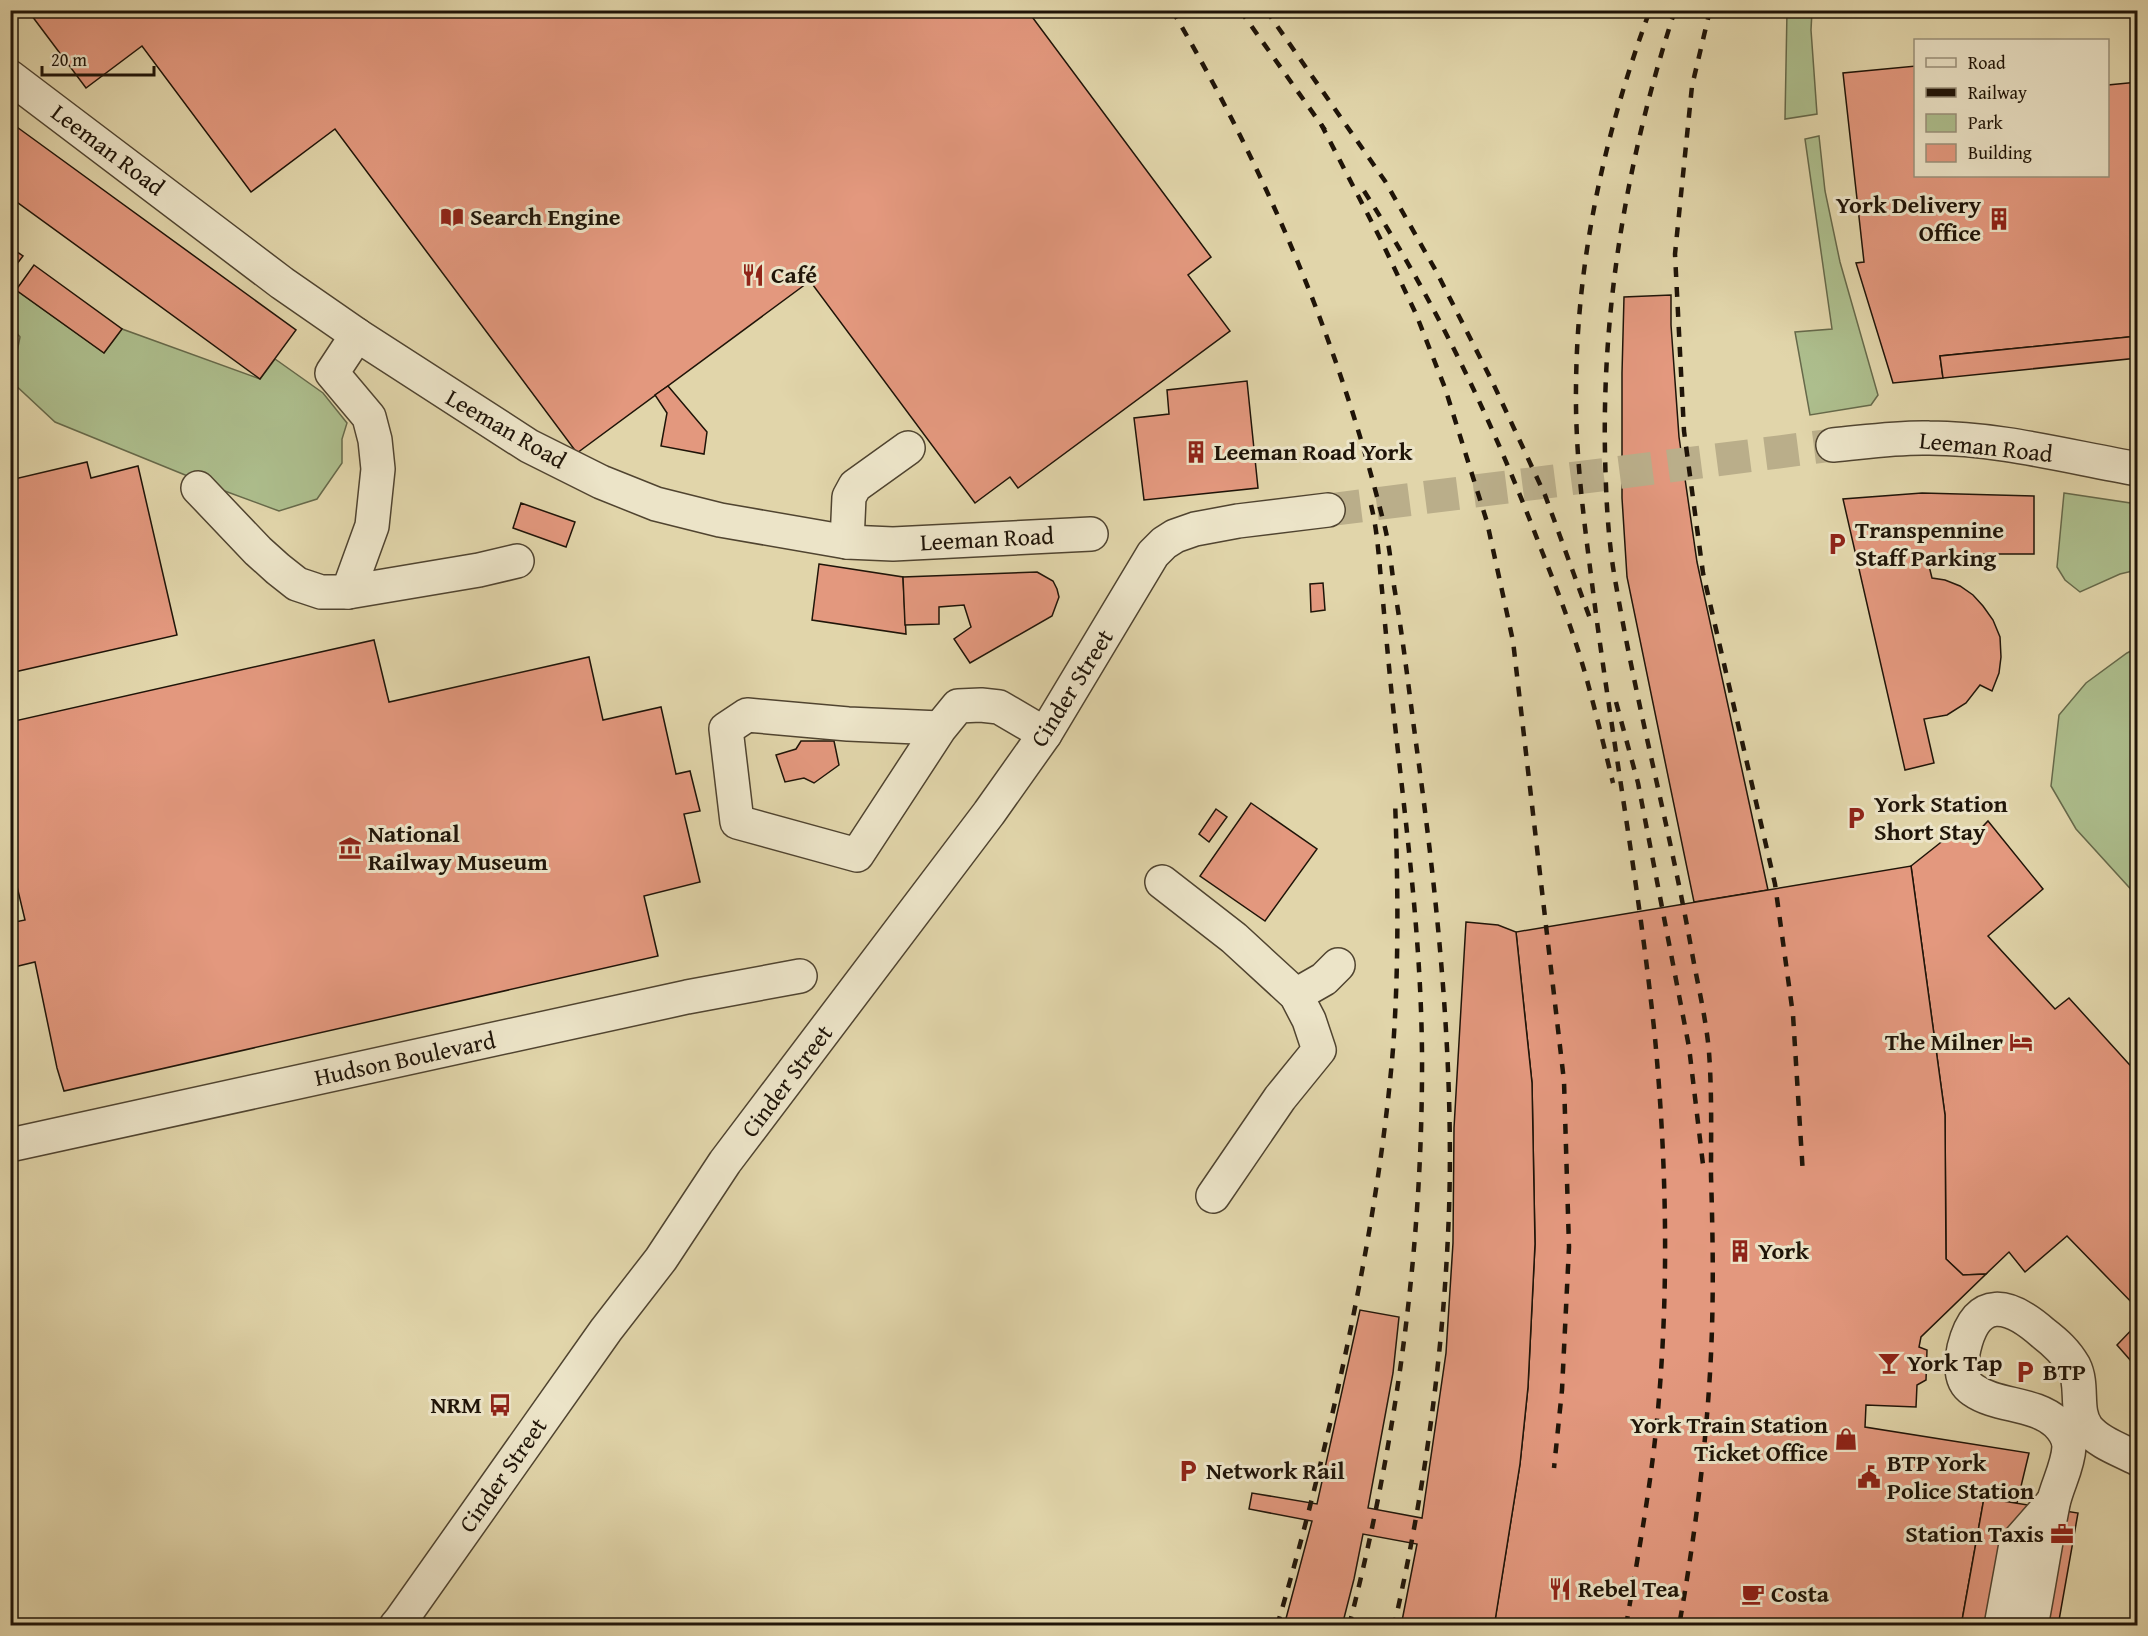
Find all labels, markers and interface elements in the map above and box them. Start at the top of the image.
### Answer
scale bar [42,39,154,77]
legend [1914,39,2109,177]
text: 20 m [51,46,87,73]
text: Road [1968,49,2006,76]
text: Railway [1968,79,2027,106]
street label: Leeman Road [44,95,173,204]
text: Park [1968,109,2004,136]
text: Building [1968,139,2032,166]
place label: York Delivery Office [1836,187,1982,250]
place label: Search Engine [470,199,621,234]
library icon: Search Engine [439,204,465,230]
building icon: York Delivery Office [1986,206,2012,232]
place label: Café [771,257,817,292]
restaurant icon: Café [740,262,766,288]
street label: Leeman Road [439,380,573,477]
street label: Leeman Road [1918,422,2055,471]
place label: Leeman Road York [1214,434,1413,469]
building icon: Leeman Road York [1183,439,1209,465]
place label: Transpennine Staff Parking [1855,512,2004,575]
street label: Leeman Road [919,518,1055,559]
parking icon: Transpennine Staff Parking [1824,531,1850,557]
street label: Cinder Street [1021,622,1122,753]
place label: York Station Short Stay [1874,786,2008,849]
parking icon: York Station Short Stay [1843,805,1869,831]
place label: National Railway Museum [368,816,548,879]
museum icon: National Railway Museum [337,835,363,861]
street label: Cinder Street [733,1017,841,1144]
street label: Hudson Boulevard [311,1022,499,1095]
place label: The Milner [1885,1024,2003,1059]
hotel icon: The Milner [2008,1029,2034,1055]
place label: York [1758,1233,1809,1268]
building icon: York [1727,1238,1753,1264]
place label: York Tap [1907,1345,2002,1380]
bar icon: York Tap [1876,1350,1902,1376]
place label: BTP [2043,1354,2086,1389]
parking icon: BTP [2012,1359,2038,1385]
place label: NRM [430,1387,482,1422]
bus stop icon: NRM [487,1392,513,1418]
place label: York Train Station Ticket Office [1630,1407,1828,1470]
street label: Cinder Street [450,1410,555,1539]
shop icon: York Train Station Ticket Office [1833,1426,1859,1452]
place label: BTP York Police Station [1887,1445,2034,1508]
place label: Network Rail [1206,1453,1345,1488]
parking icon: Network Rail [1175,1458,1201,1484]
public building icon: BTP York Police Station [1856,1464,1882,1490]
place label: Station Taxis [1905,1516,2044,1551]
office icon: Station Taxis [2049,1521,2075,1547]
place label: Rebel Tea [1578,1571,1680,1606]
restaurant icon: Rebel Tea [1547,1576,1573,1602]
place label: Costa [1771,1576,1830,1611]
cafe icon: Costa [1740,1581,1766,1607]

